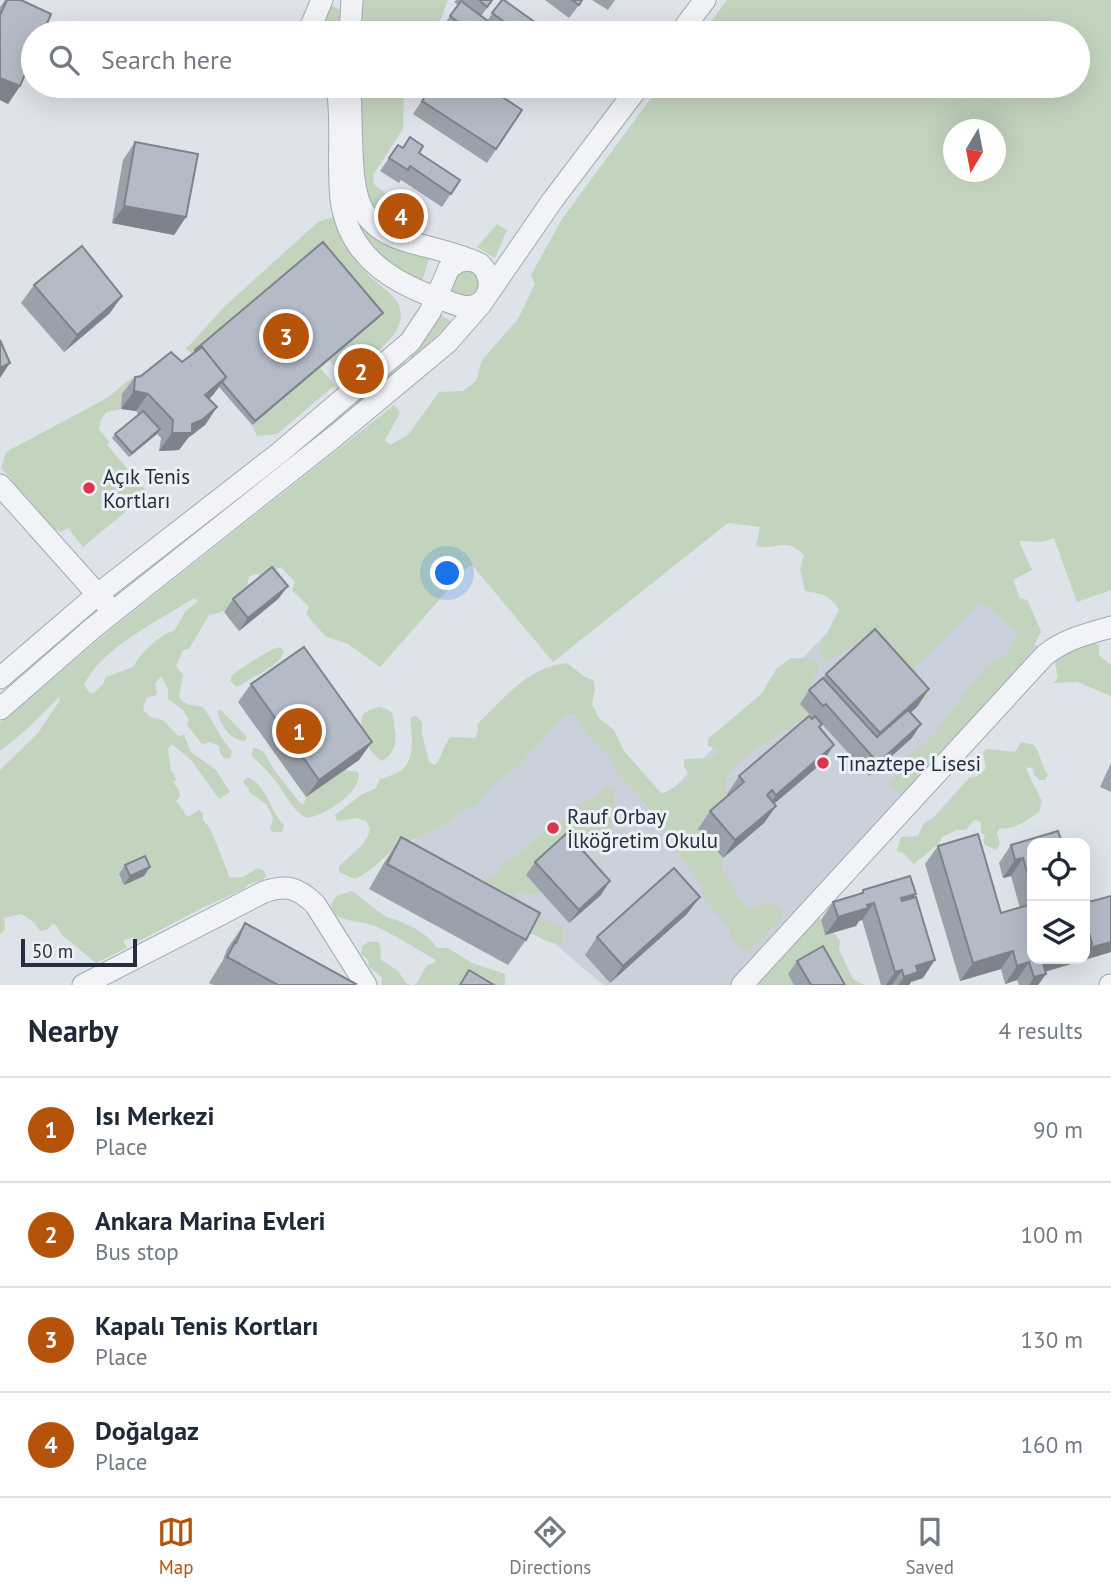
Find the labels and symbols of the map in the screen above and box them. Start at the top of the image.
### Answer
north arrow [943,119,1006,182]
pin: 4 [378,190,424,242]
pin: 3 [263,310,309,362]
pin: 2 [338,345,384,397]
place label: Açık Tenis Kortları [103,463,190,514]
marker: Açık Tenis Kortları [81,480,97,496]
your location [430,556,464,590]
pin: 1 [276,705,322,757]
place label: Tınaztepe Lisesi [837,750,981,777]
marker: Tınaztepe Lisesi [815,755,831,771]
place label: Rauf Orbay İlköğretim Okulu [567,803,718,854]
marker: Rauf Orbay İlköğretim Okulu [545,820,561,836]
scale bar [21,936,136,968]

